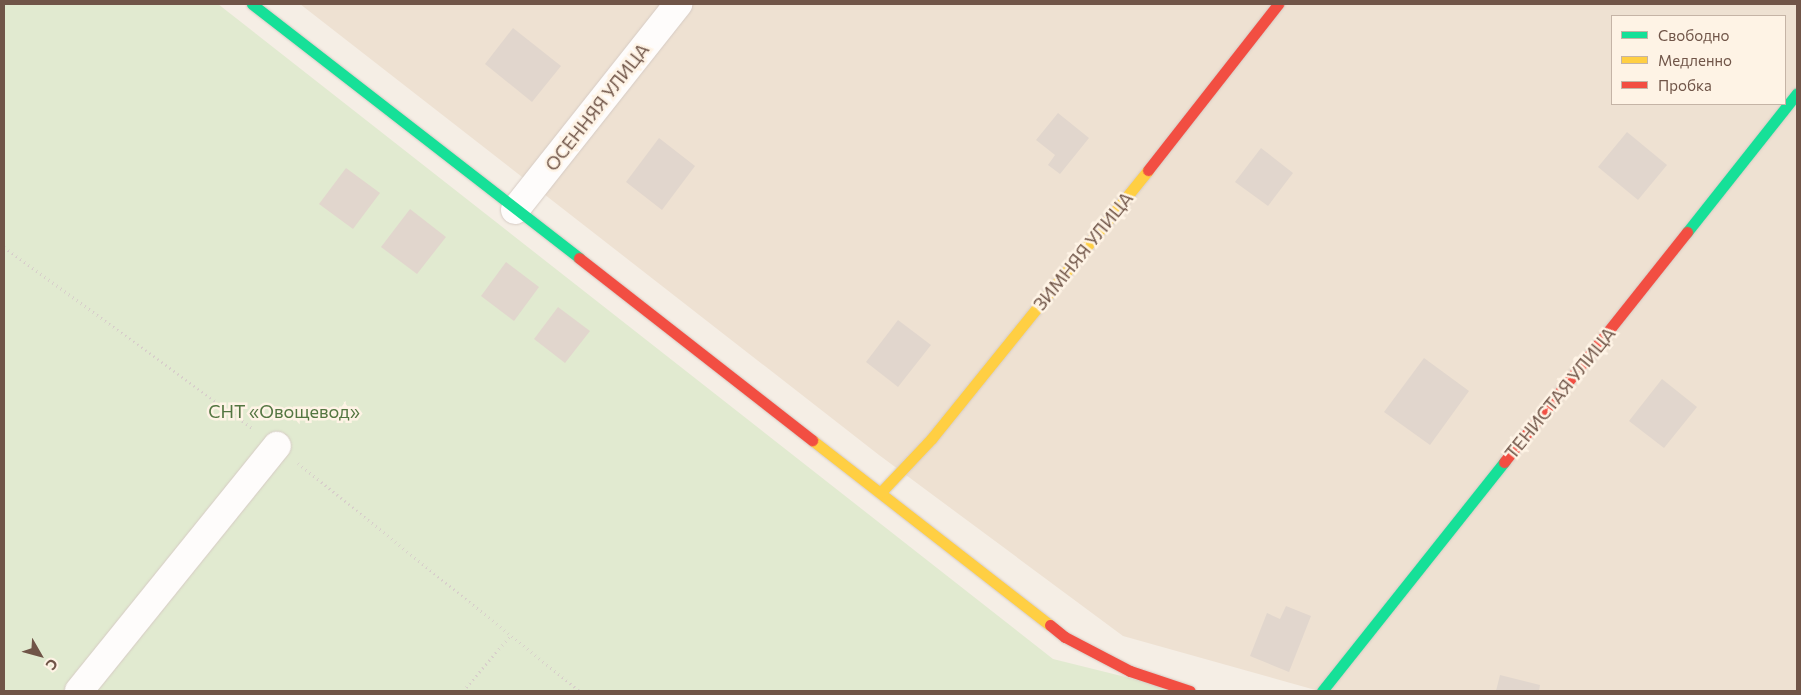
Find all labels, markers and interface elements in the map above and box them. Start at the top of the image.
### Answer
legend [1611,15,1786,105]
text: Свободно [1658,26,1729,44]
street label: ОСЕННЯЯ УЛИЦА [540,39,654,175]
text: Медленно [1658,51,1732,69]
text: Пробка [1658,76,1712,94]
street label: ЗИМНЯЯ УЛИЦА [1029,188,1137,314]
street label: ТЕНИСТАЯ УЛИЦА [1500,323,1620,463]
park label: СНТ «Овощевод» [208,400,360,422]
north arrow [15,630,65,680]
text: С [43,656,62,674]

